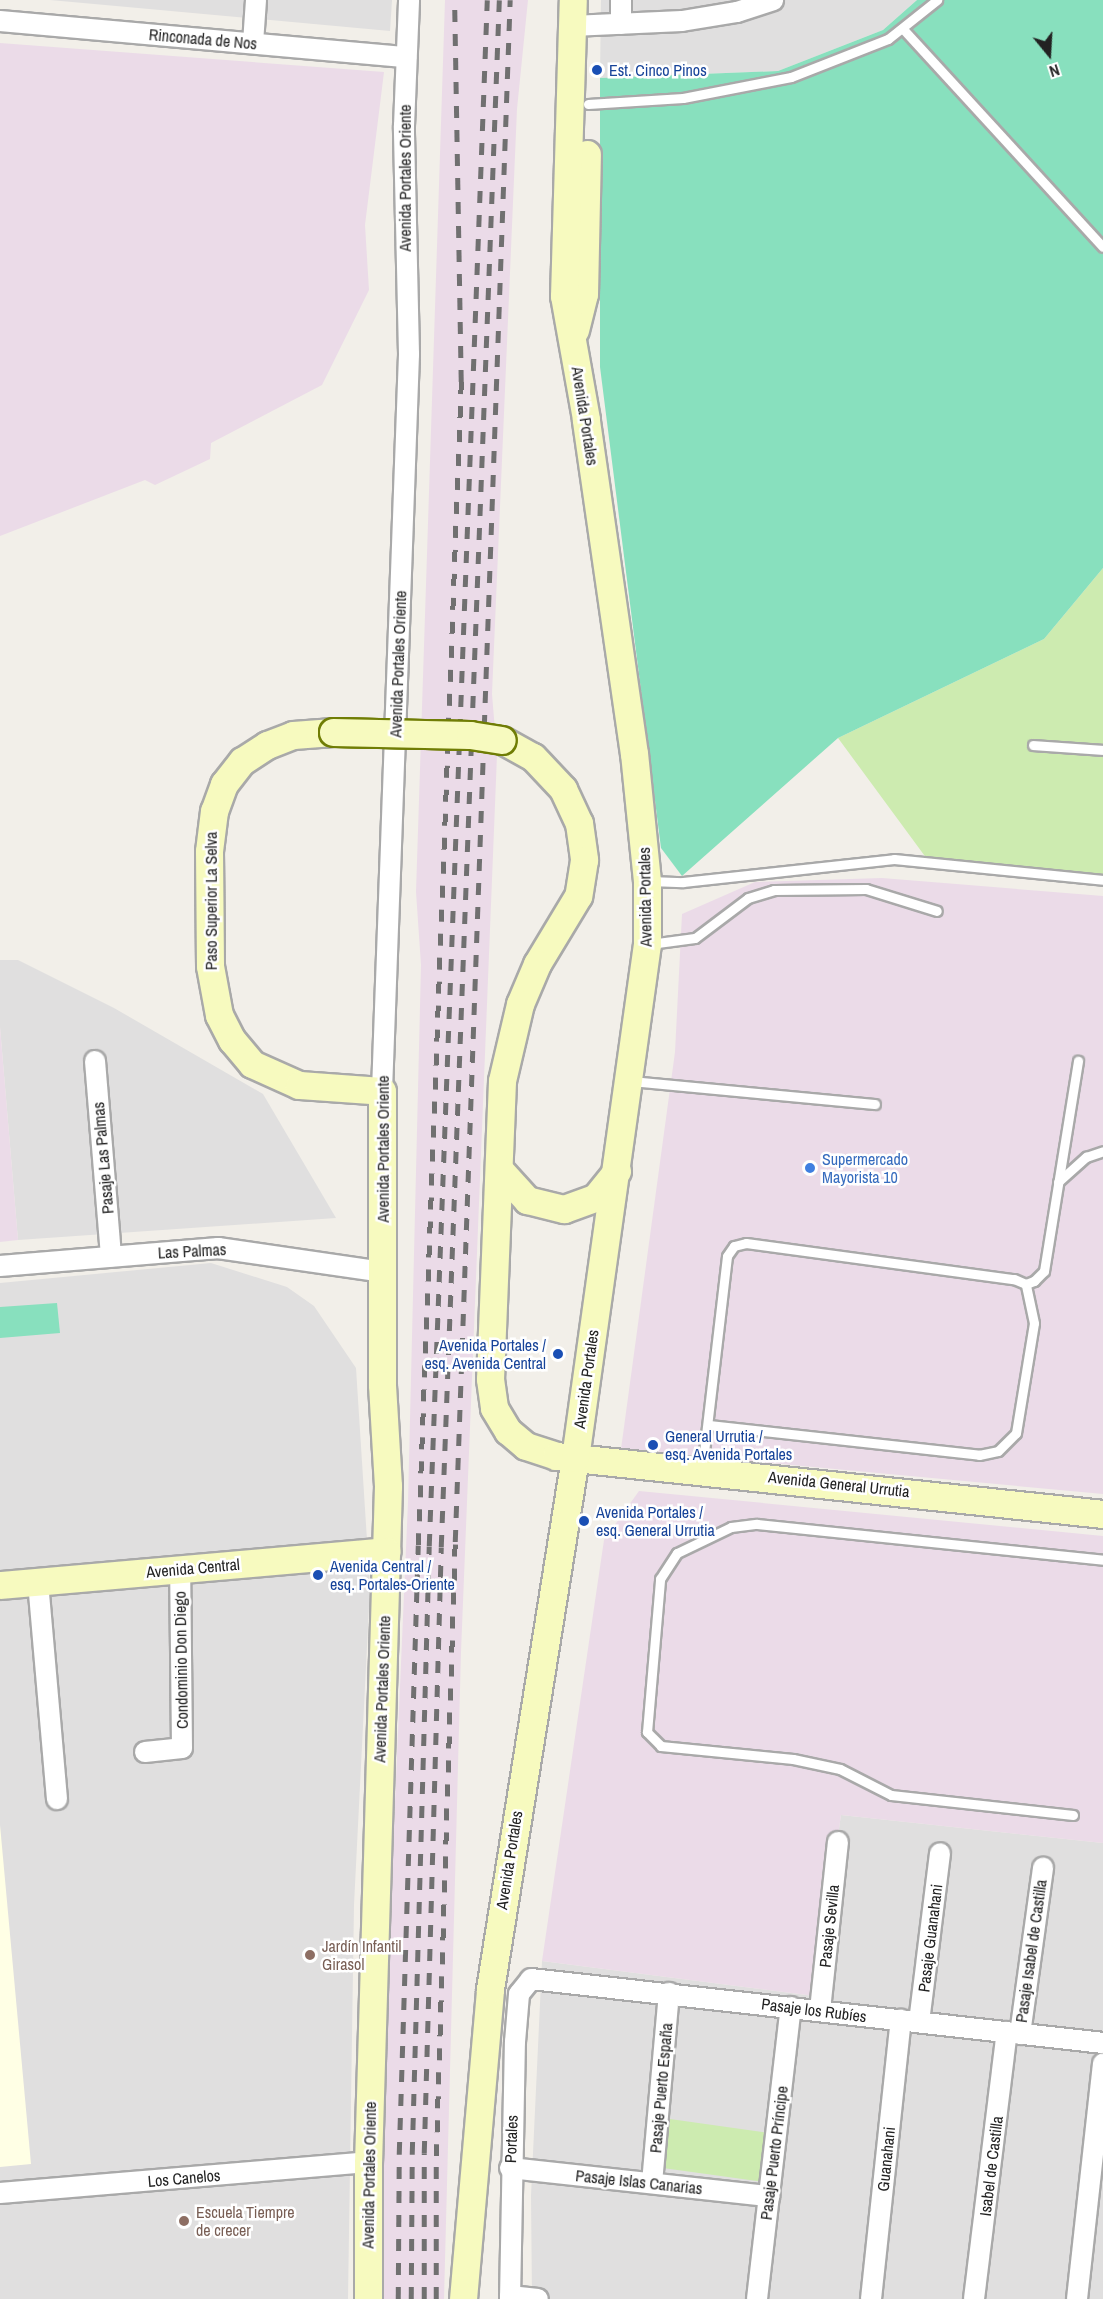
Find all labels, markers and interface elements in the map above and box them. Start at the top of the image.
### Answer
north arrow [1019,24,1079,84]
street label: Rinconada de Nos [148,25,258,53]
text: N [1047,59,1062,83]
place label: Est. Cinco Pinos [609,60,707,80]
marker: Est. Cinco Pinos [590,63,604,77]
street label: Avenida Portales Oriente [395,104,415,252]
street label: Avenida Portales [568,365,602,467]
street label: Avenida Portales Oriente [386,590,410,738]
street label: Paso Superior La Selva [201,832,221,970]
street label: Avenida Portales [635,847,655,947]
street label: Avenida Portales Oriente [373,1075,393,1223]
street label: Pasaje Las Palmas [89,1101,117,1215]
place label: Supermercado Mayorista 10 [822,1149,908,1187]
marker: Supermercado Mayorista 10 [803,1161,817,1175]
street label: Las Palmas [157,1240,227,1262]
street label: Avenida Portales [570,1328,602,1430]
place label: Avenida Portales / esq. Avenida Central [424,1335,546,1373]
marker: Avenida Portales / esq. Avenida Central [551,1347,565,1361]
place label: General Urrutia / esq. Avenida Portales [665,1426,793,1464]
marker: General Urrutia / esq. Avenida Portales [646,1438,660,1452]
street label: Avenida General Urrutia [767,1467,911,1501]
place label: Avenida Portales / esq. General Urrutia [596,1502,715,1540]
marker: Avenida Portales / esq. General Urrutia [577,1514,591,1528]
street label: Avenida Central [145,1554,241,1582]
place label: Avenida Central / esq. Portales-Oriente [330,1556,455,1594]
marker: Avenida Central / esq. Portales-Oriente [311,1568,325,1582]
street label: Condominio Don Diego [170,1591,192,1729]
street label: Avenida Portales Oriente [370,1615,394,1763]
street label: Avenida Portales [492,1809,526,1911]
street label: Pasaje Isabel de Castilla [1011,1878,1051,2024]
street label: Pasaje Guanahani [914,1883,946,1993]
street label: Pasaje Sevilla [815,1884,843,1968]
place label: Jardín Infantil Girasol [322,1936,402,1974]
marker: Jardín Infantil Girasol [303,1948,317,1962]
street label: Pasaje los Rubíes [760,1994,868,2026]
street label: Pasaje Puerto España [646,2022,676,2154]
street label: Pasaje Puerto Príncipe [756,2085,792,2221]
street label: Avenida Portales Oriente [358,2101,380,2249]
street label: Portales [501,2115,521,2163]
street label: Isabel de Castilla [975,2115,1007,2217]
street label: Guanahani [873,2126,899,2192]
street label: Los Canelos [147,2165,221,2191]
street label: Pasaje Islas Canarias [575,2166,703,2198]
place label: Escuela Tiempre de crecer [196,2202,295,2240]
marker: Escuela Tiempre de crecer [177,2214,191,2228]

